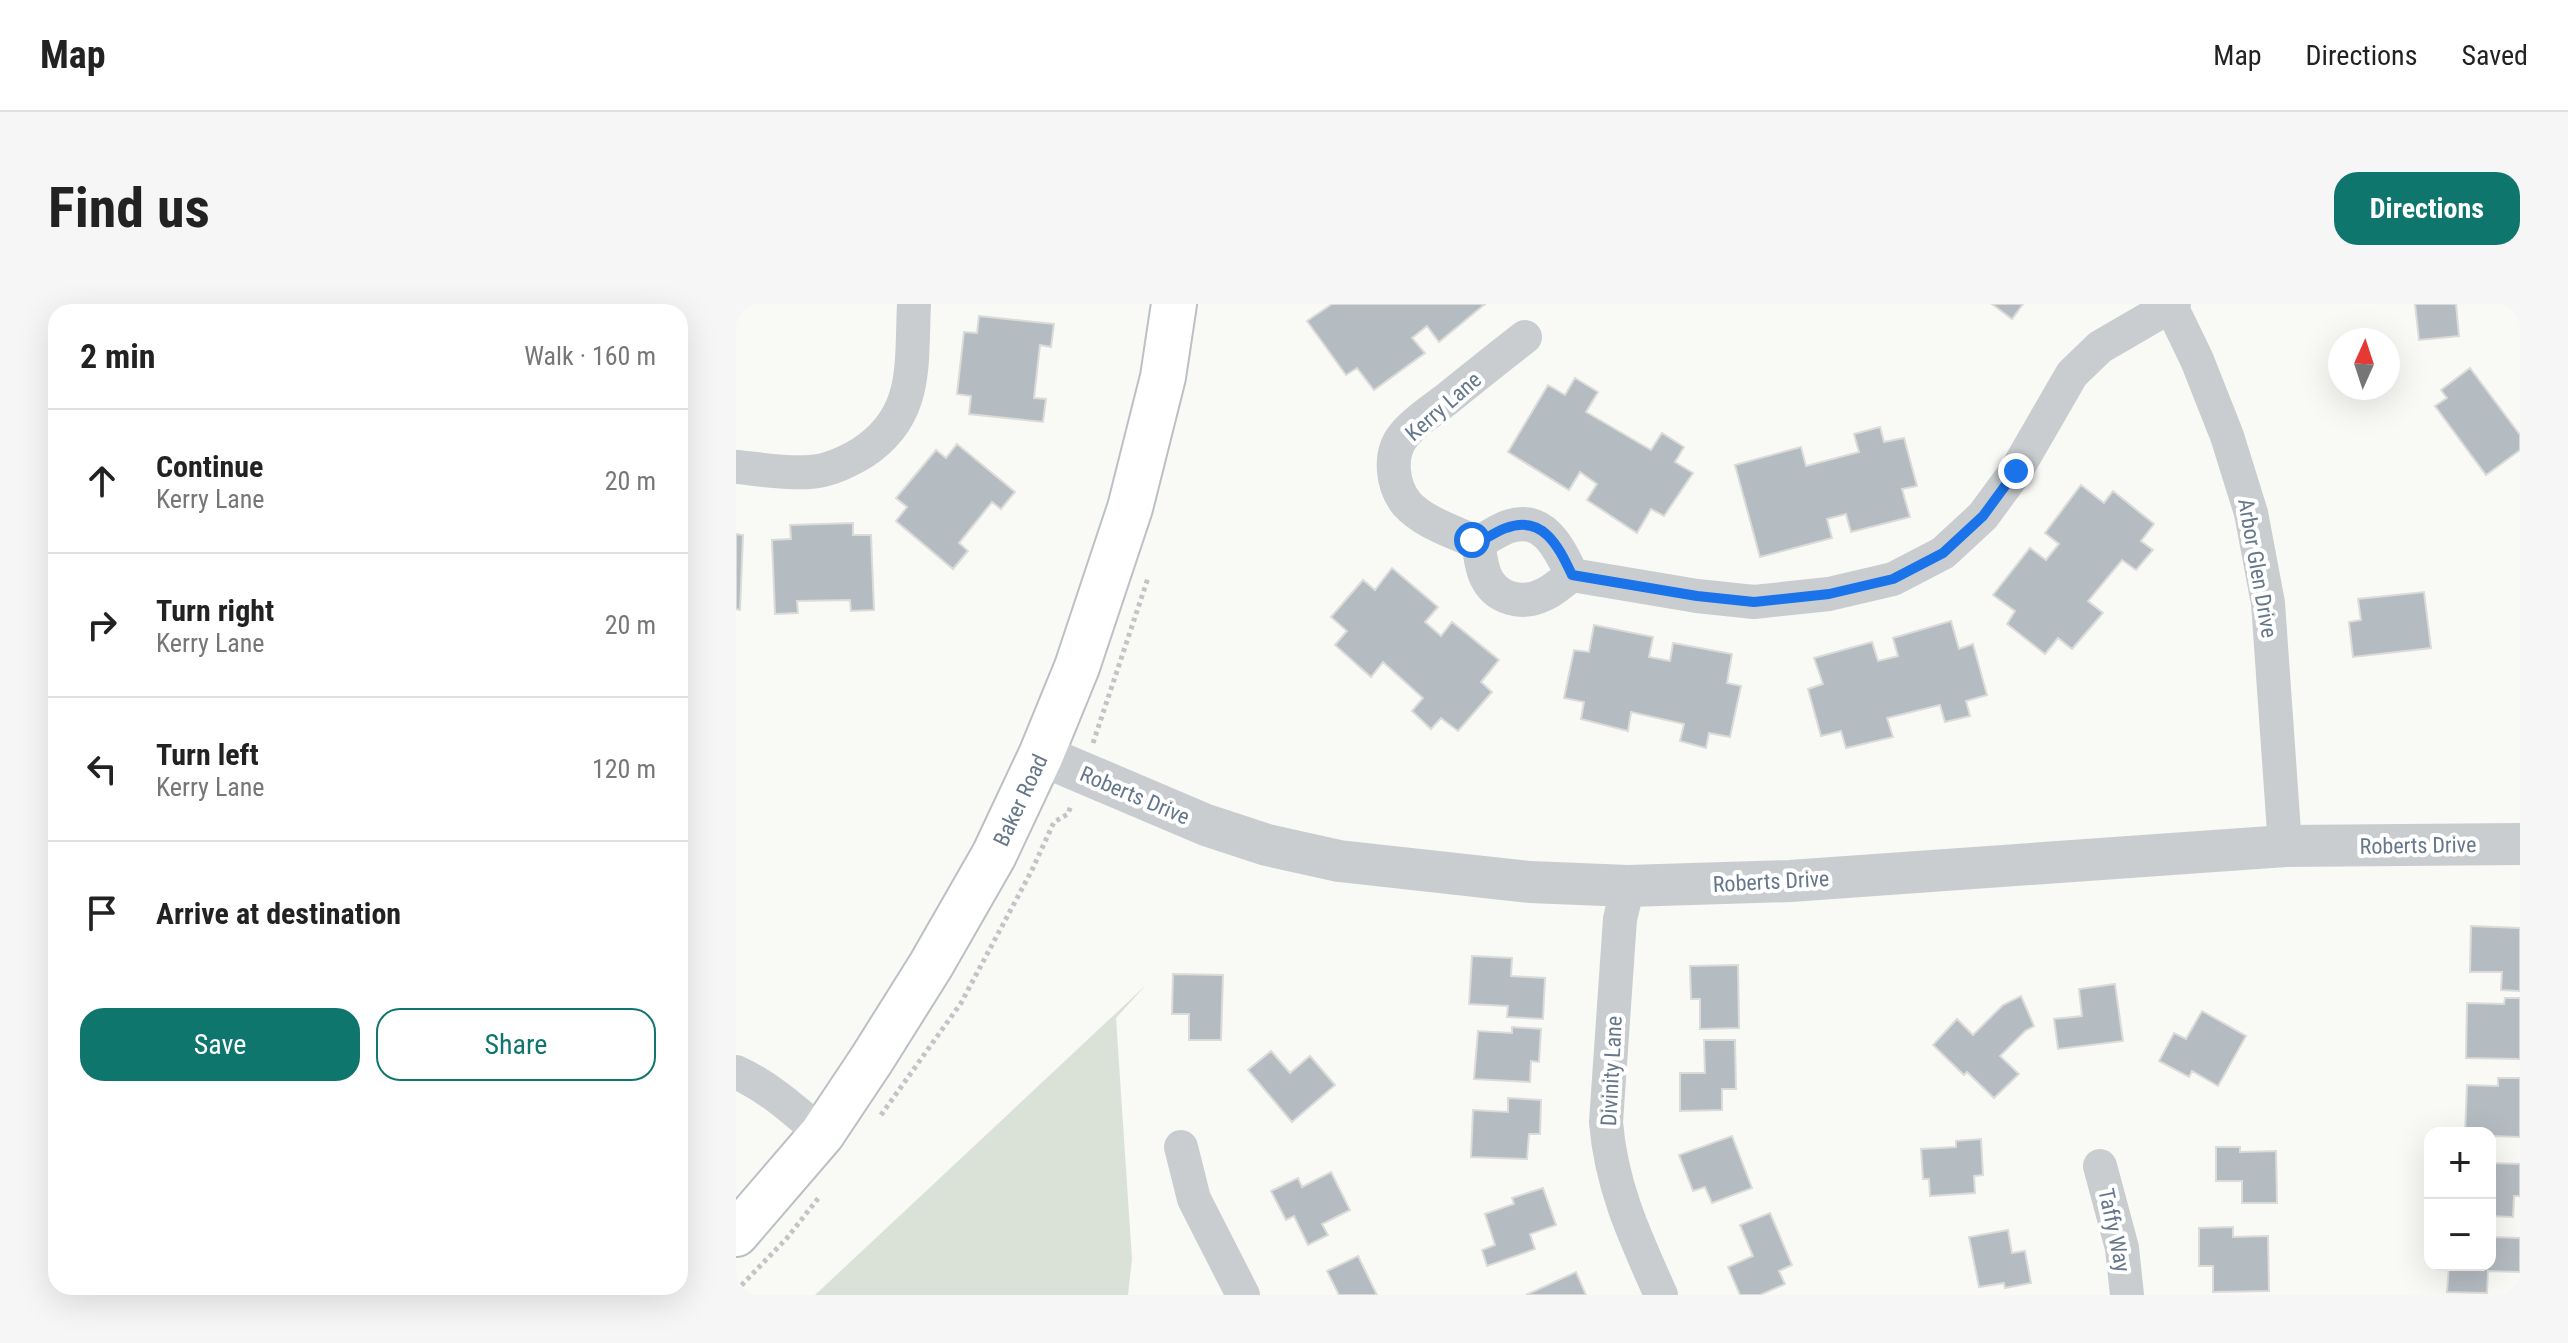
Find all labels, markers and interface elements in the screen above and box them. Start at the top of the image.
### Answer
text: Map [40,33,106,77]
text: Map [2213,39,2262,72]
text: Directions [2306,39,2417,72]
text: Saved [2461,39,2528,72]
button: Directions [2334,172,2520,245]
text: Find us [48,175,210,241]
north arrow [2328,328,2400,400]
text: 2 min [80,336,156,376]
text: Walk · 160 m [524,341,656,371]
street label: Kerry Lane [1400,367,1486,446]
text: Continue [156,449,263,484]
route end [1998,453,2034,489]
icon: ahead [80,459,124,503]
text: 20 m [605,466,656,496]
text: Kerry Lane [156,484,265,514]
street label: Arbor Glen Drive [2233,496,2282,640]
route start [1454,522,1490,558]
text: Turn right [156,593,274,628]
icon: right [80,603,124,647]
text: 20 m [605,610,656,640]
text: Kerry Lane [156,628,265,658]
text: Turn left [156,737,259,772]
icon: left [80,747,124,791]
street label: Baker Road [988,750,1053,850]
text: 120 m [592,754,656,784]
street label: Roberts Drive [1076,761,1193,830]
text: Kerry Lane [156,772,265,802]
street label: Roberts Drive [2359,832,2477,859]
street label: Roberts Drive [1712,866,1830,897]
icon: arrive [80,891,124,935]
text: Arrive at destination [156,896,401,931]
button: Save [80,1008,360,1081]
button: Share [376,1008,656,1081]
street label: Divinity Lane [1596,1015,1627,1127]
map controls [2424,1127,2496,1271]
button: + [2424,1127,2496,1199]
street label: Taffy Way [2093,1186,2136,1274]
button: − [2424,1199,2496,1271]

